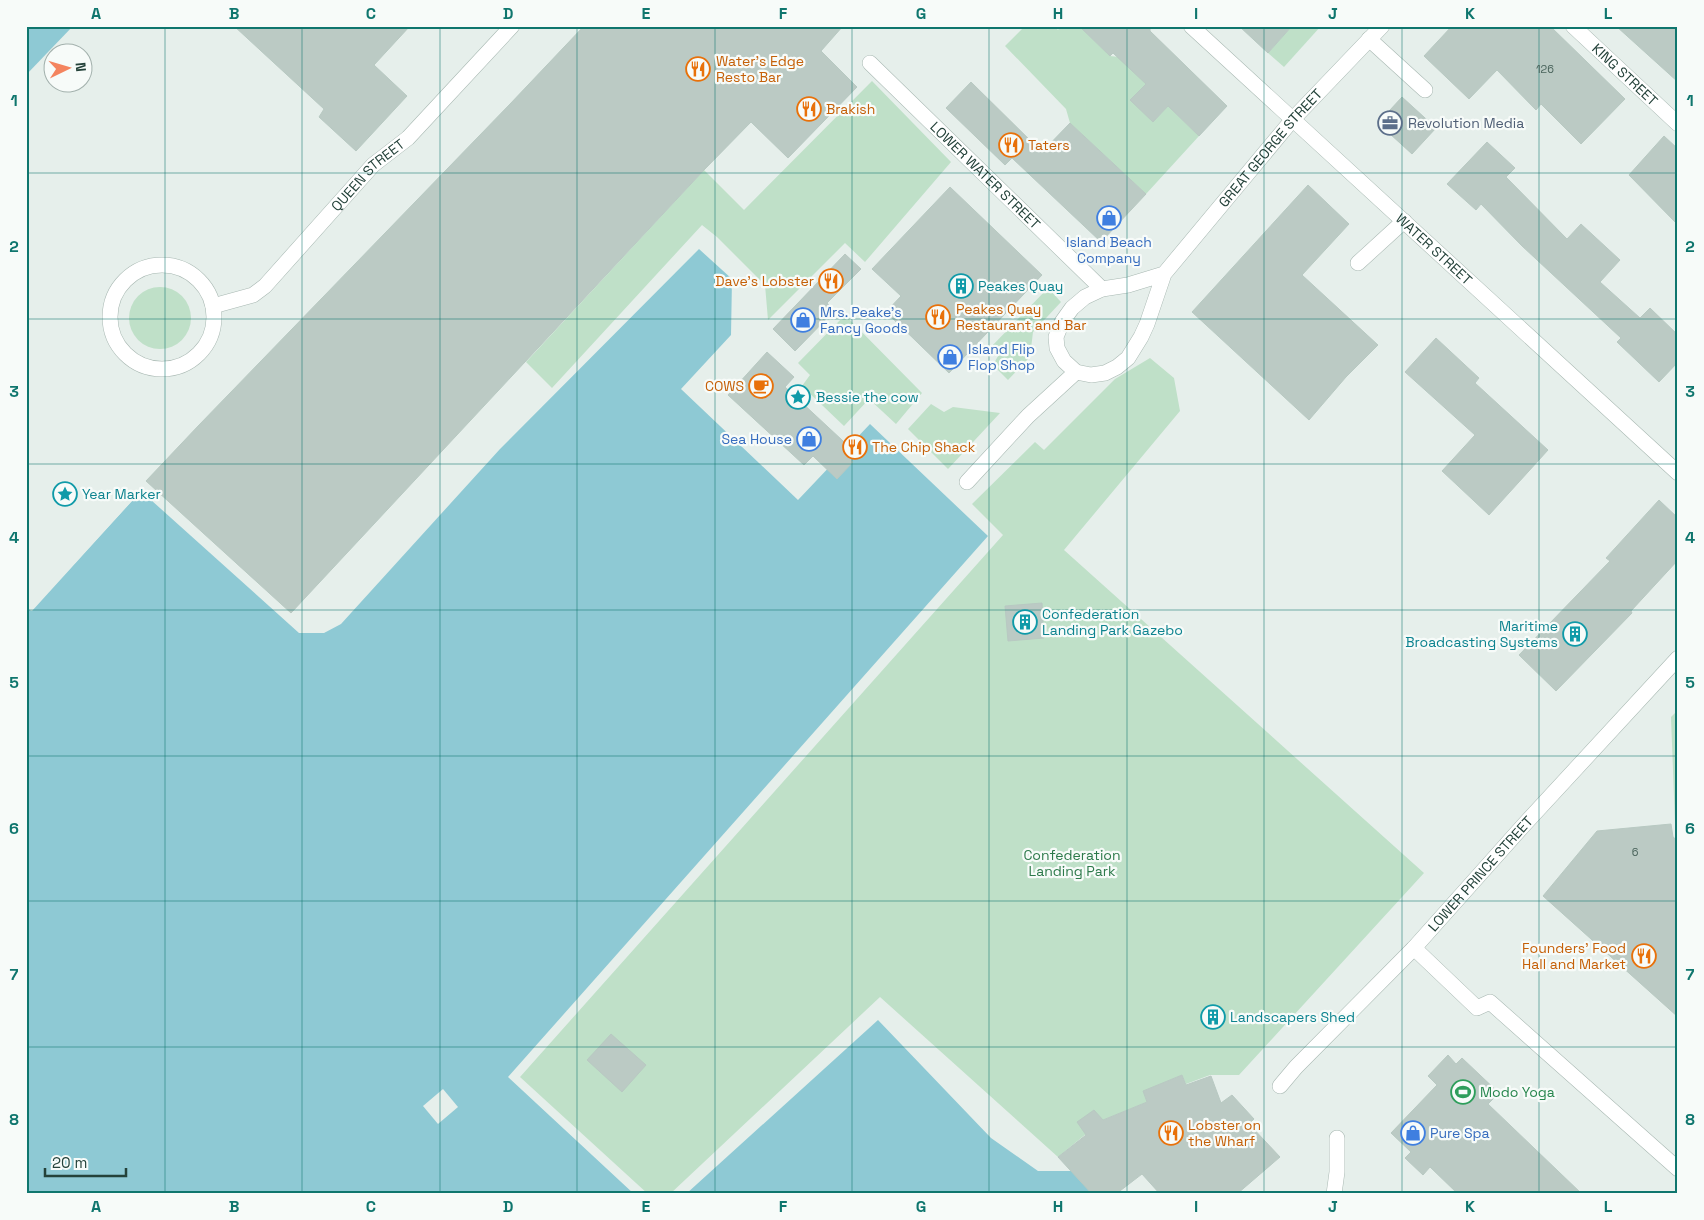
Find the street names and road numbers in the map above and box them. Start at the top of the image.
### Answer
street label: KING STREET [1588,39,1662,109]
street label: GREAT GEORGE STREET [1214,85,1326,211]
street label: LOWER WATER STREET [927,118,1044,233]
street label: QUEEN STREET [327,135,408,215]
street label: WATER STREET [1392,210,1476,289]
street label: LOWER PRINCE STREET [1424,812,1537,935]

